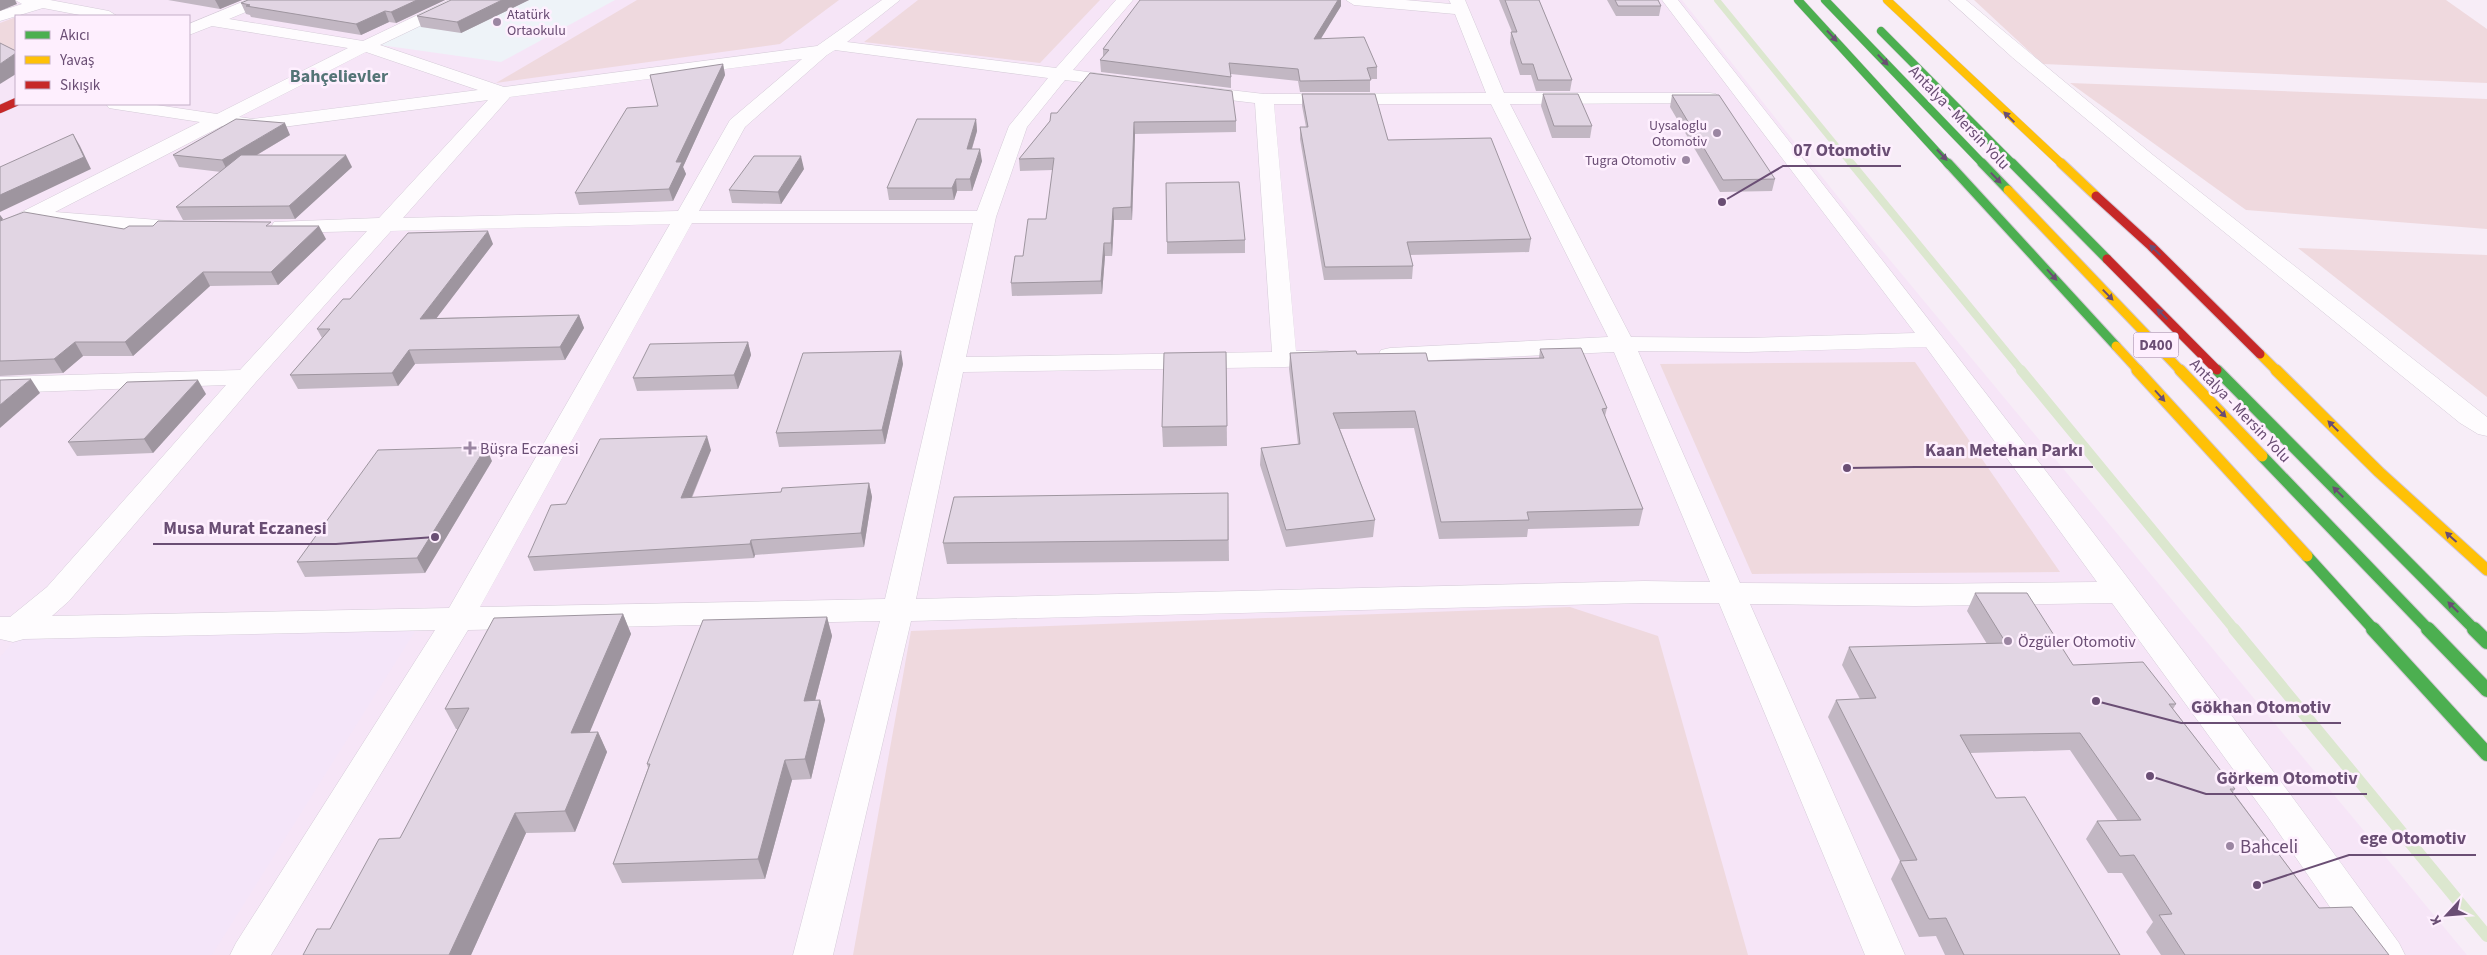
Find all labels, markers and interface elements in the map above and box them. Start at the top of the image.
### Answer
place label: Atatürk Ortaokulu [507,5,566,41]
legend [15,15,190,105]
marker: Atatürk Ortaokulu [491,16,503,28]
text: Akıcı [60,25,90,46]
one-way arrow [1826,29,1838,41]
text: Yavaş [59,50,94,71]
one-way arrow [1877,54,1889,66]
street label: Antalya - Mersin Yolu [1904,61,2015,175]
district label: Bahçelievler [290,64,389,89]
text: Sıkışık [60,75,101,96]
one-way arrow [2003,111,2015,123]
place label: Uysaloglu Otomotiv [1649,116,1707,152]
marker: Uysaloglu Otomotiv [1711,127,1723,139]
callout: 07 Otomotiv [1783,133,1901,166]
text: 07 Otomotiv [1793,138,1891,163]
one-way arrow [1936,149,1948,161]
place label: Tugra Otomotiv [1585,151,1676,171]
marker: Tugra Otomotiv [1680,154,1692,166]
one-way arrow [1990,171,2002,183]
one-way arrow [2149,244,2161,256]
one-way arrow [2046,269,2057,282]
one-way arrow [2102,289,2114,301]
one-way arrow [2156,309,2168,321]
road number: D400 [2134,332,2178,358]
street label: Antalya - Mersin Yolu [2185,354,2296,468]
one-way arrow [2154,389,2166,401]
one-way arrow [2215,406,2227,418]
one-way arrow [2327,420,2339,432]
callout: Kaan Metehan Parkı [1915,434,2093,467]
place label: Büşra Eczanesi [480,438,579,460]
text: Kaan Metehan Parkı [1925,438,2083,463]
marker: Büşra Eczanesi [464,442,476,454]
one-way arrow [2332,486,2344,498]
callout: Musa Murat Eczanesi [153,511,336,544]
text: Musa Murat Eczanesi [163,516,327,541]
one-way arrow [2445,531,2457,543]
one-way arrow [2447,602,2459,614]
place label: Özgüler Otomotiv [2018,631,2136,653]
marker: Özgüler Otomotiv [2002,635,2014,647]
callout: Gökhan Otomotiv [2181,690,2341,723]
text: Gökhan Otomotiv [2191,695,2332,720]
callout: Görkem Otomotiv [2206,761,2367,794]
text: Görkem Otomotiv [2216,766,2358,791]
callout: ege Otomotiv [2349,822,2476,855]
text: ege Otomotiv [2360,826,2467,851]
place label: Bahceli [2240,834,2298,861]
marker: Bahceli [2224,840,2236,852]
north arrow [2422,890,2472,940]
text: K [2425,912,2447,929]

